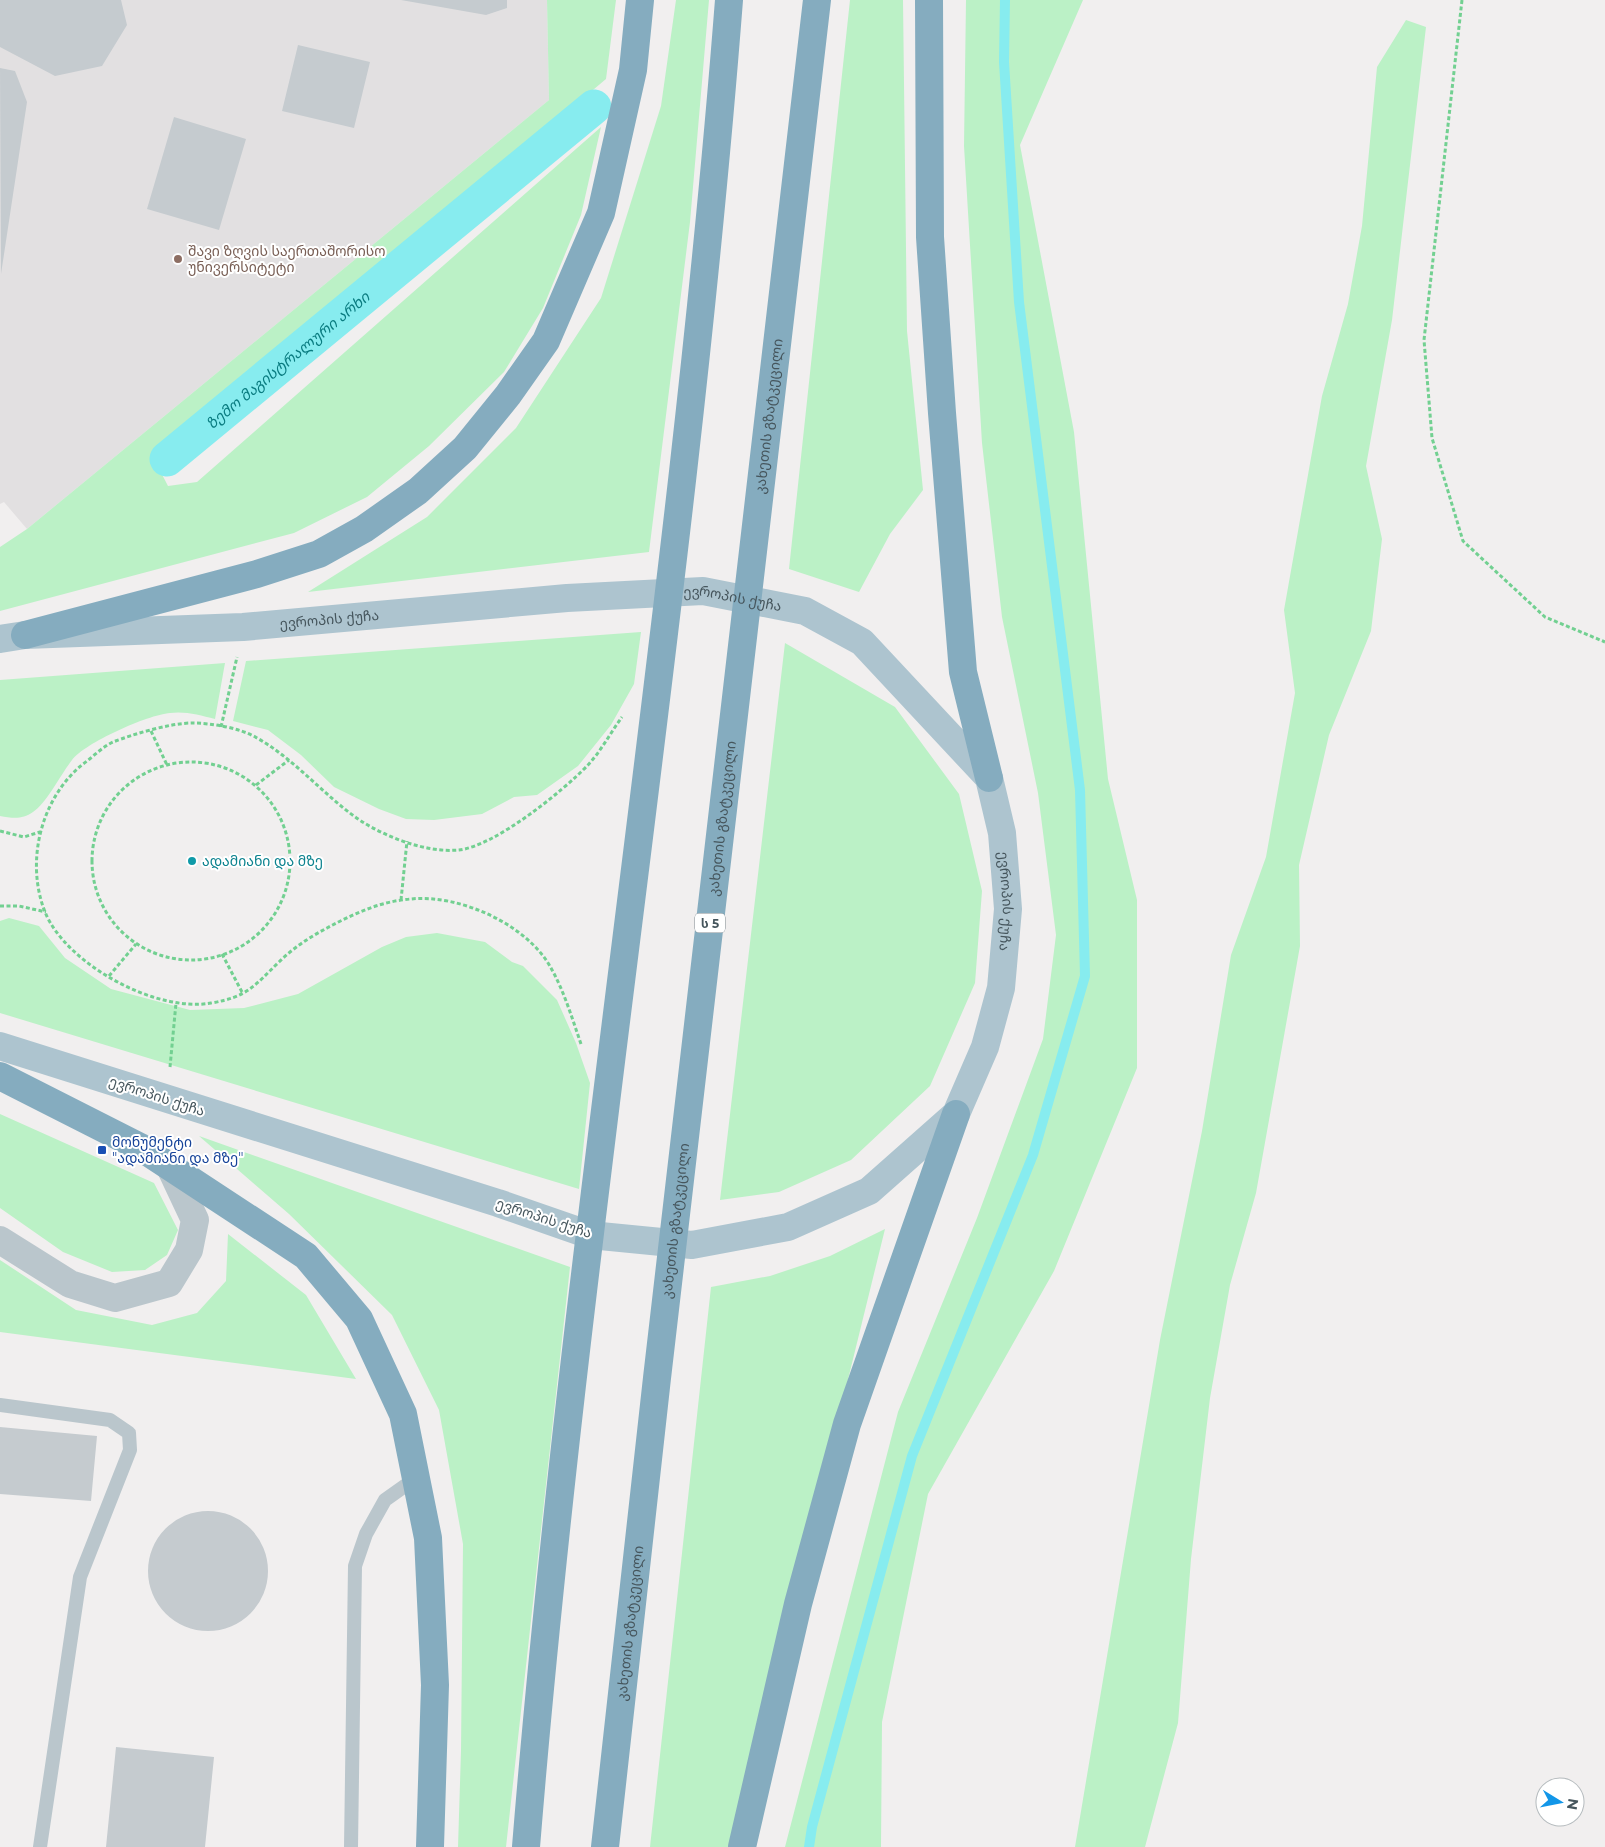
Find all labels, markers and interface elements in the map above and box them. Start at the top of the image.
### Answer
place label: შავი ზღვის საერთაშორისო უნივერსიტეტი [188,242,386,276]
marker: შავი ზღვის საერთაშორისო უნივერსიტეტი [172,253,184,265]
water label: ზემო მაგისტრალური არხი [202,286,374,433]
street label: კახეთის გზატკეცილი [751,338,787,495]
street label: ევროპის ქუჩა [683,581,783,615]
street label: ევროპის ქუჩა [279,606,380,633]
street label: კახეთის გზატკეცილი [704,740,740,897]
street label: ევროპის ქუჩა [995,851,1017,952]
place label: ადამიანი და მზე [202,852,323,870]
marker: ადამიანი და მზე [186,855,198,867]
road number: ს 5 [695,914,725,932]
street label: ევროპის ქუჩა [107,1072,207,1120]
place label: მონუმენტი "ადამიანი და მზე" [112,1133,243,1167]
street label: კახეთის გზატკეცილი [657,1142,693,1300]
marker: მონუმენტი "ადამიანი და მზე" [96,1144,108,1156]
street label: ევროპის ქუჩა [494,1194,594,1242]
street label: კახეთის გზატკეცილი [612,1545,647,1702]
north arrow [1535,1777,1585,1827]
text: N [1563,1797,1583,1811]

